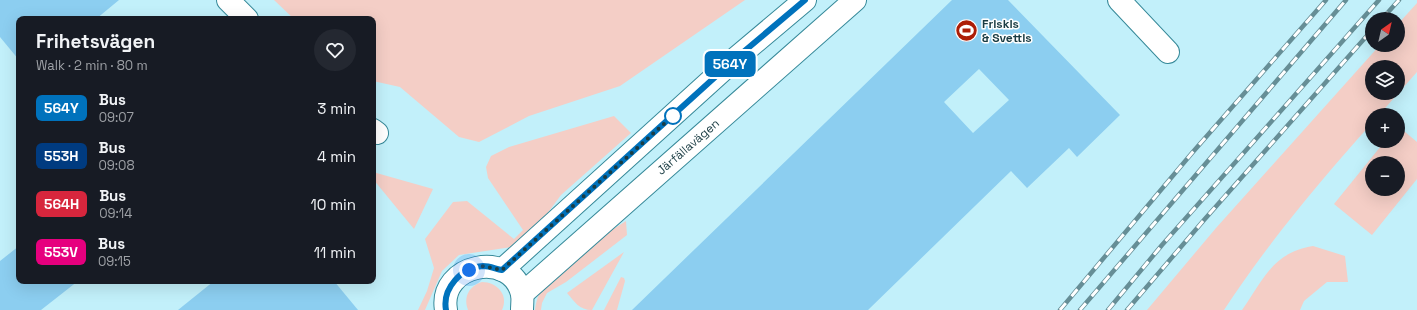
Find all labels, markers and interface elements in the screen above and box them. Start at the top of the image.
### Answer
north arrow [1365,12,1405,52]
map controls [1365,12,1405,196]
place label: Friskis & Svettis [982,16,1032,46]
sports icon: Friskis & Svettis [953,18,979,44]
text: Frihetsvägen [36,29,155,54]
button: heart [314,29,356,71]
line badge: 564Y [702,51,758,77]
text: 564Y [713,55,747,73]
text: Walk · 2 min · 80 m [36,57,148,74]
button: layers [1365,60,1405,100]
text: Bus [99,90,126,109]
text: 564Y [44,99,79,117]
text: 3 min [317,99,356,118]
unlabelled marker [664,107,682,125]
button: + [1365,108,1405,148]
text: 09:07 [99,109,134,126]
street label: Järfällavägen [653,115,723,179]
text: Bus [99,138,126,157]
text: 553H [44,147,79,165]
text: 4 min [317,147,356,166]
button: − [1365,156,1405,196]
text: 09:08 [99,157,135,174]
text: Bus [99,186,126,205]
text: 564H [44,195,79,213]
text: 10 min [310,195,356,214]
text: 09:14 [99,205,132,222]
text: Bus [98,234,125,253]
text: 553V [44,243,78,261]
text: 11 min [314,243,356,262]
text: 09:15 [98,253,131,270]
your location [459,260,479,280]

